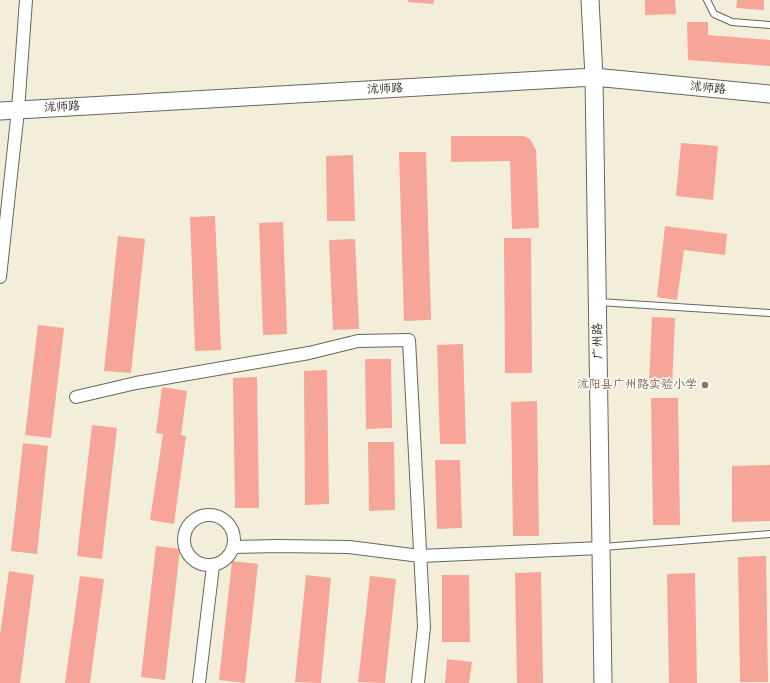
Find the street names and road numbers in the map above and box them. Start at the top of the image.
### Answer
street label: 沭师路 [689,79,727,97]
street label: 沭师路 [367,81,403,97]
street label: 沭师路 [44,99,80,115]
street label: 广州路 [590,323,606,359]

